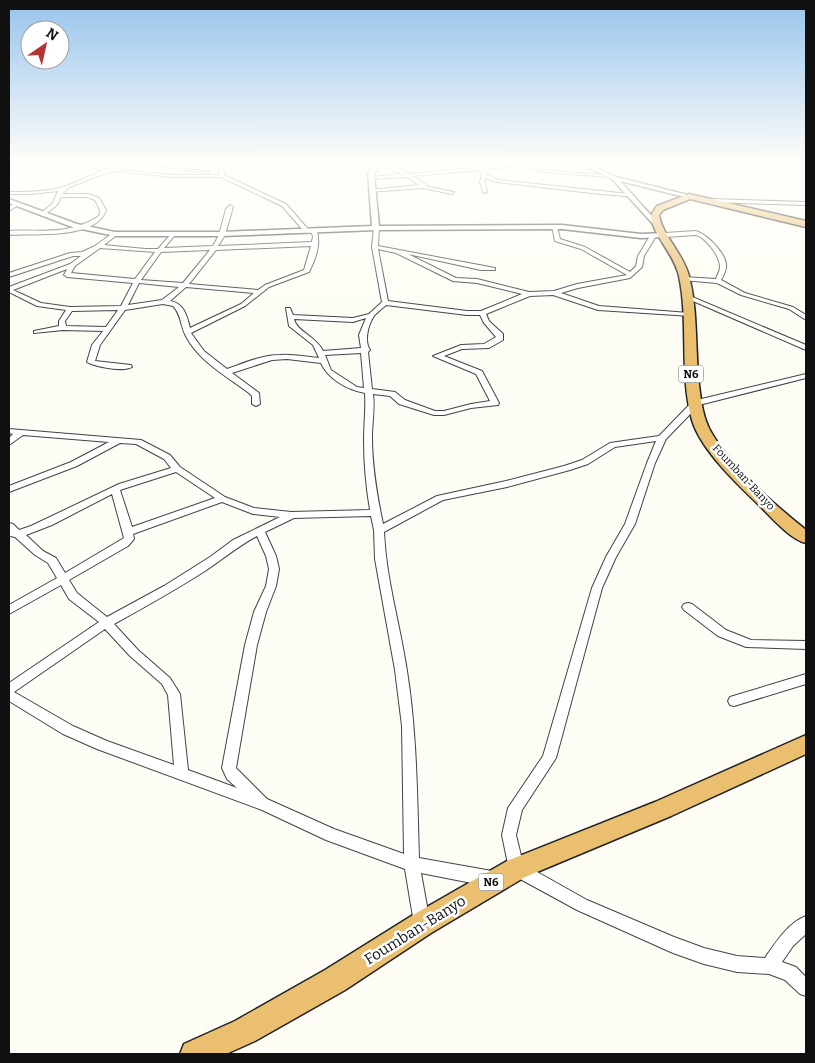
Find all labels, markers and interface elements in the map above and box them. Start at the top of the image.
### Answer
north arrow [20,20,70,70]
text: N [43,25,61,45]
road number: N6 [678,366,704,382]
street label: Foumban-Banyo [710,442,777,513]
road number: N6 [478,874,504,890]
street label: Foumban-Banyo [361,892,469,968]

